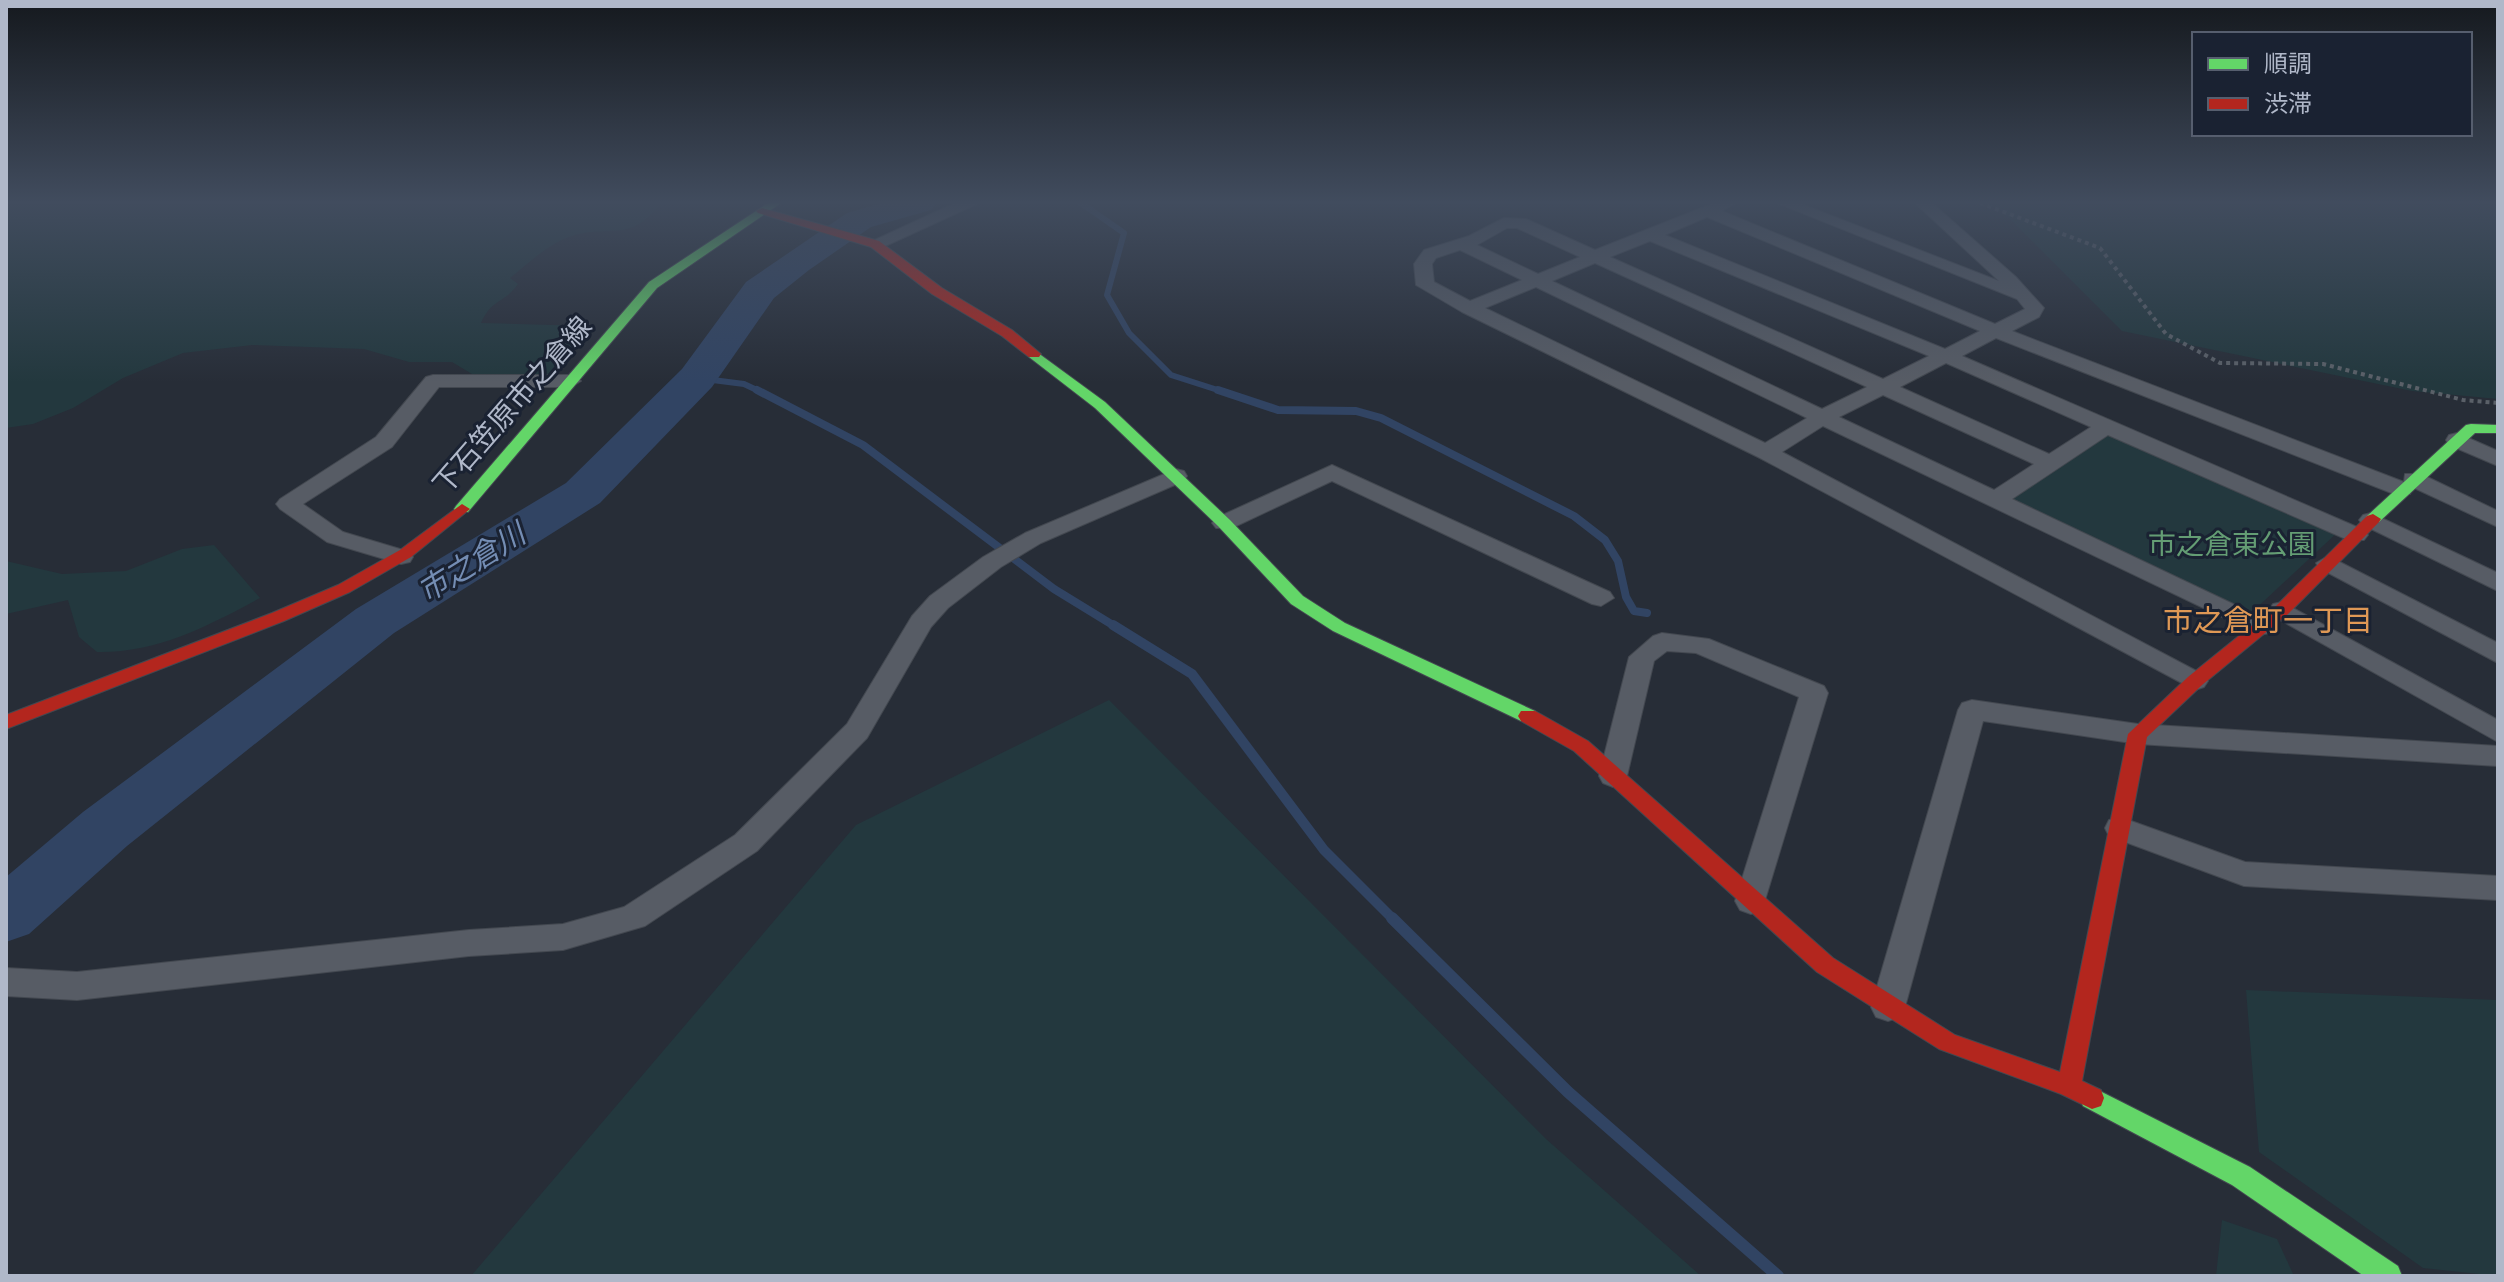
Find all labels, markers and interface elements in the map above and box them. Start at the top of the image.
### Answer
legend [2192,32,2472,136]
text: 順調 [2264,47,2312,79]
text: 渋滞 [2264,87,2312,119]
street label: 下石笠原市之倉線 [424,308,600,502]
water label: 市之倉川 [410,512,535,611]
park label: 市之倉東公園 [2148,525,2316,563]
district label: 市之倉町一丁目 [2163,600,2373,640]

